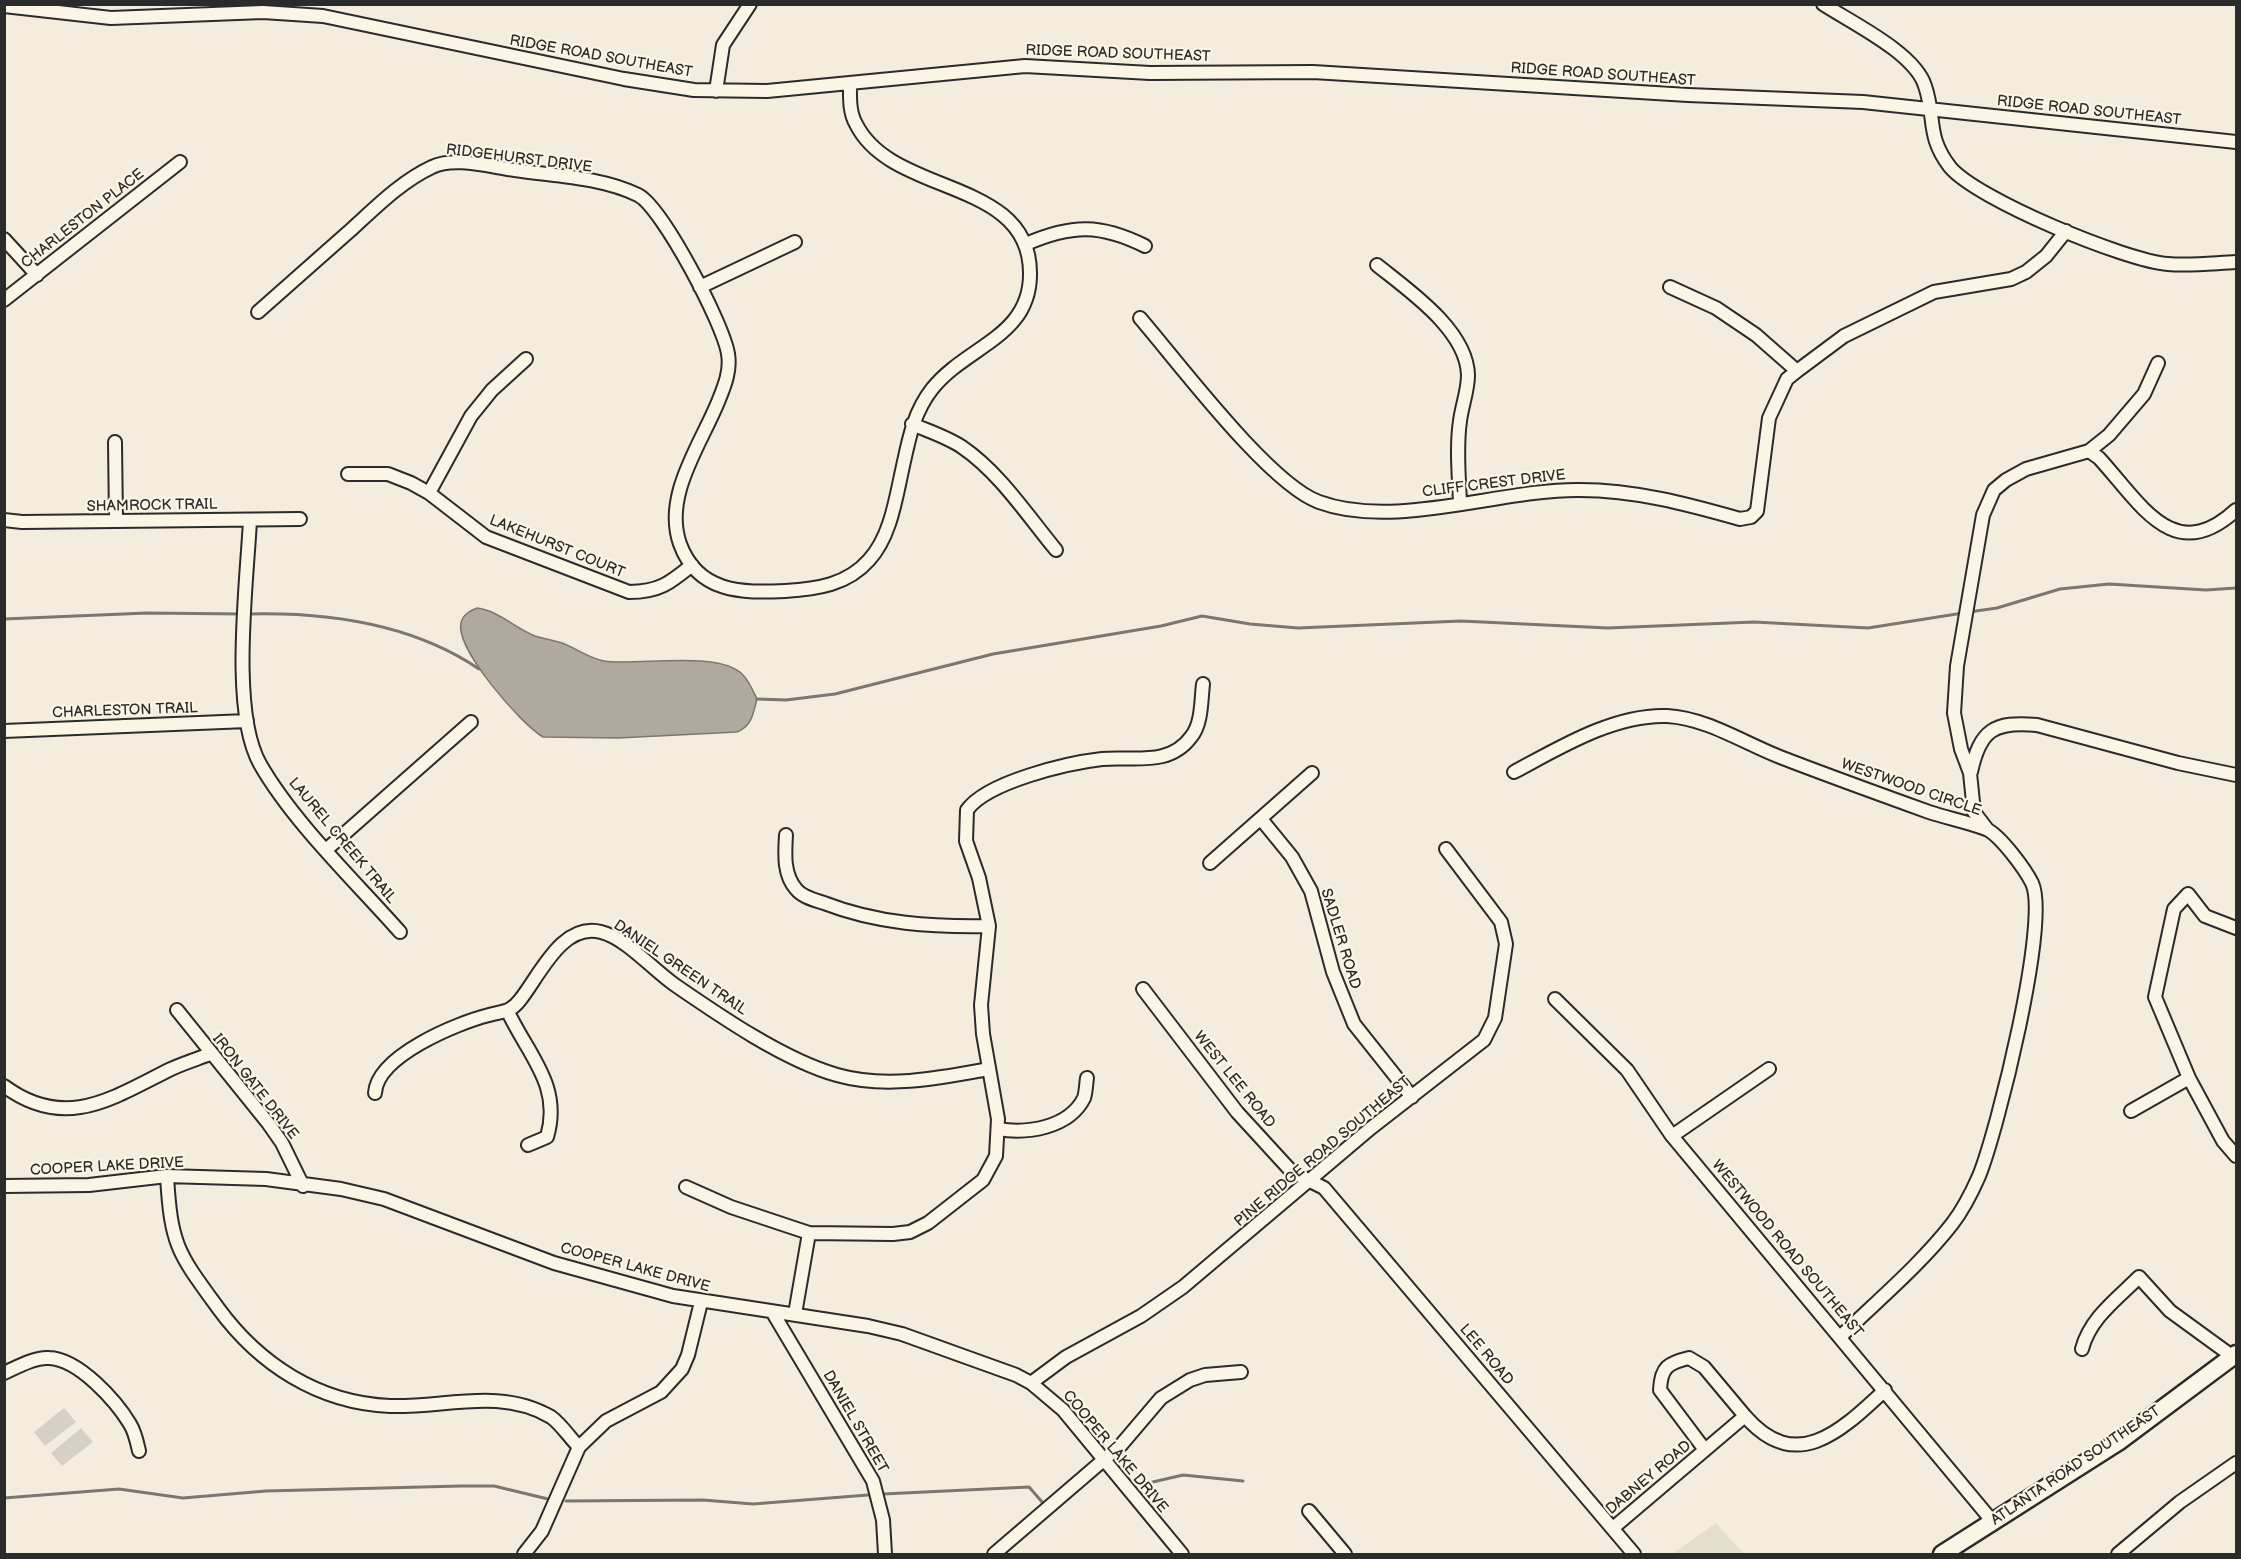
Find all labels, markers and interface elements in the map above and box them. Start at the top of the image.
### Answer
street label: RIDGE ROAD SOUTHEAST [508,32,694,82]
street label: RIDGE ROAD SOUTHEAST [1025,42,1211,66]
street label: RIDGE ROAD SOUTHEAST [1510,60,1696,90]
street label: RIDGE ROAD SOUTHEAST [1996,92,2182,130]
street label: RIDGEHURST DRIVE [445,141,593,177]
street label: CHARLESTON PLACE [18,165,148,273]
street label: CLIFF CREST DRIVE [1421,466,1567,502]
street label: SHAMROCK TRAIL [87,496,217,516]
street label: LAKEHURST COURT [487,512,627,582]
street label: CHARLESTON TRAIL [52,699,198,723]
street label: WESTWOOD CIRCLE [1838,756,1984,820]
street label: LAUREL CREEK TRAIL [284,774,400,908]
street label: SADLER ROAD [1316,887,1364,991]
street label: DANIEL GREEN TRAIL [610,917,750,1019]
street label: WEST LEE ROAD [1189,1028,1279,1132]
street label: IRON GATE DRIVE [208,1031,302,1143]
street label: PINE RIDGE ROAD SOUTHEAST [1231,1073,1415,1231]
street label: COOPER LAKE DRIVE [30,1154,184,1180]
street label: WESTWOOD ROAD SOUTHEAST [1707,1157,1867,1341]
street label: COOPER LAKE DRIVE [558,1239,712,1297]
street label: LEE ROAD [1455,1321,1517,1389]
street label: DANIEL STREET [818,1368,892,1476]
street label: COOPER LAKE DRIVE [1059,1387,1171,1517]
street label: ATLANTA ROAD SOUTHEAST [1988,1402,2164,1530]
street label: DABNEY ROAD [1603,1437,1695,1519]

